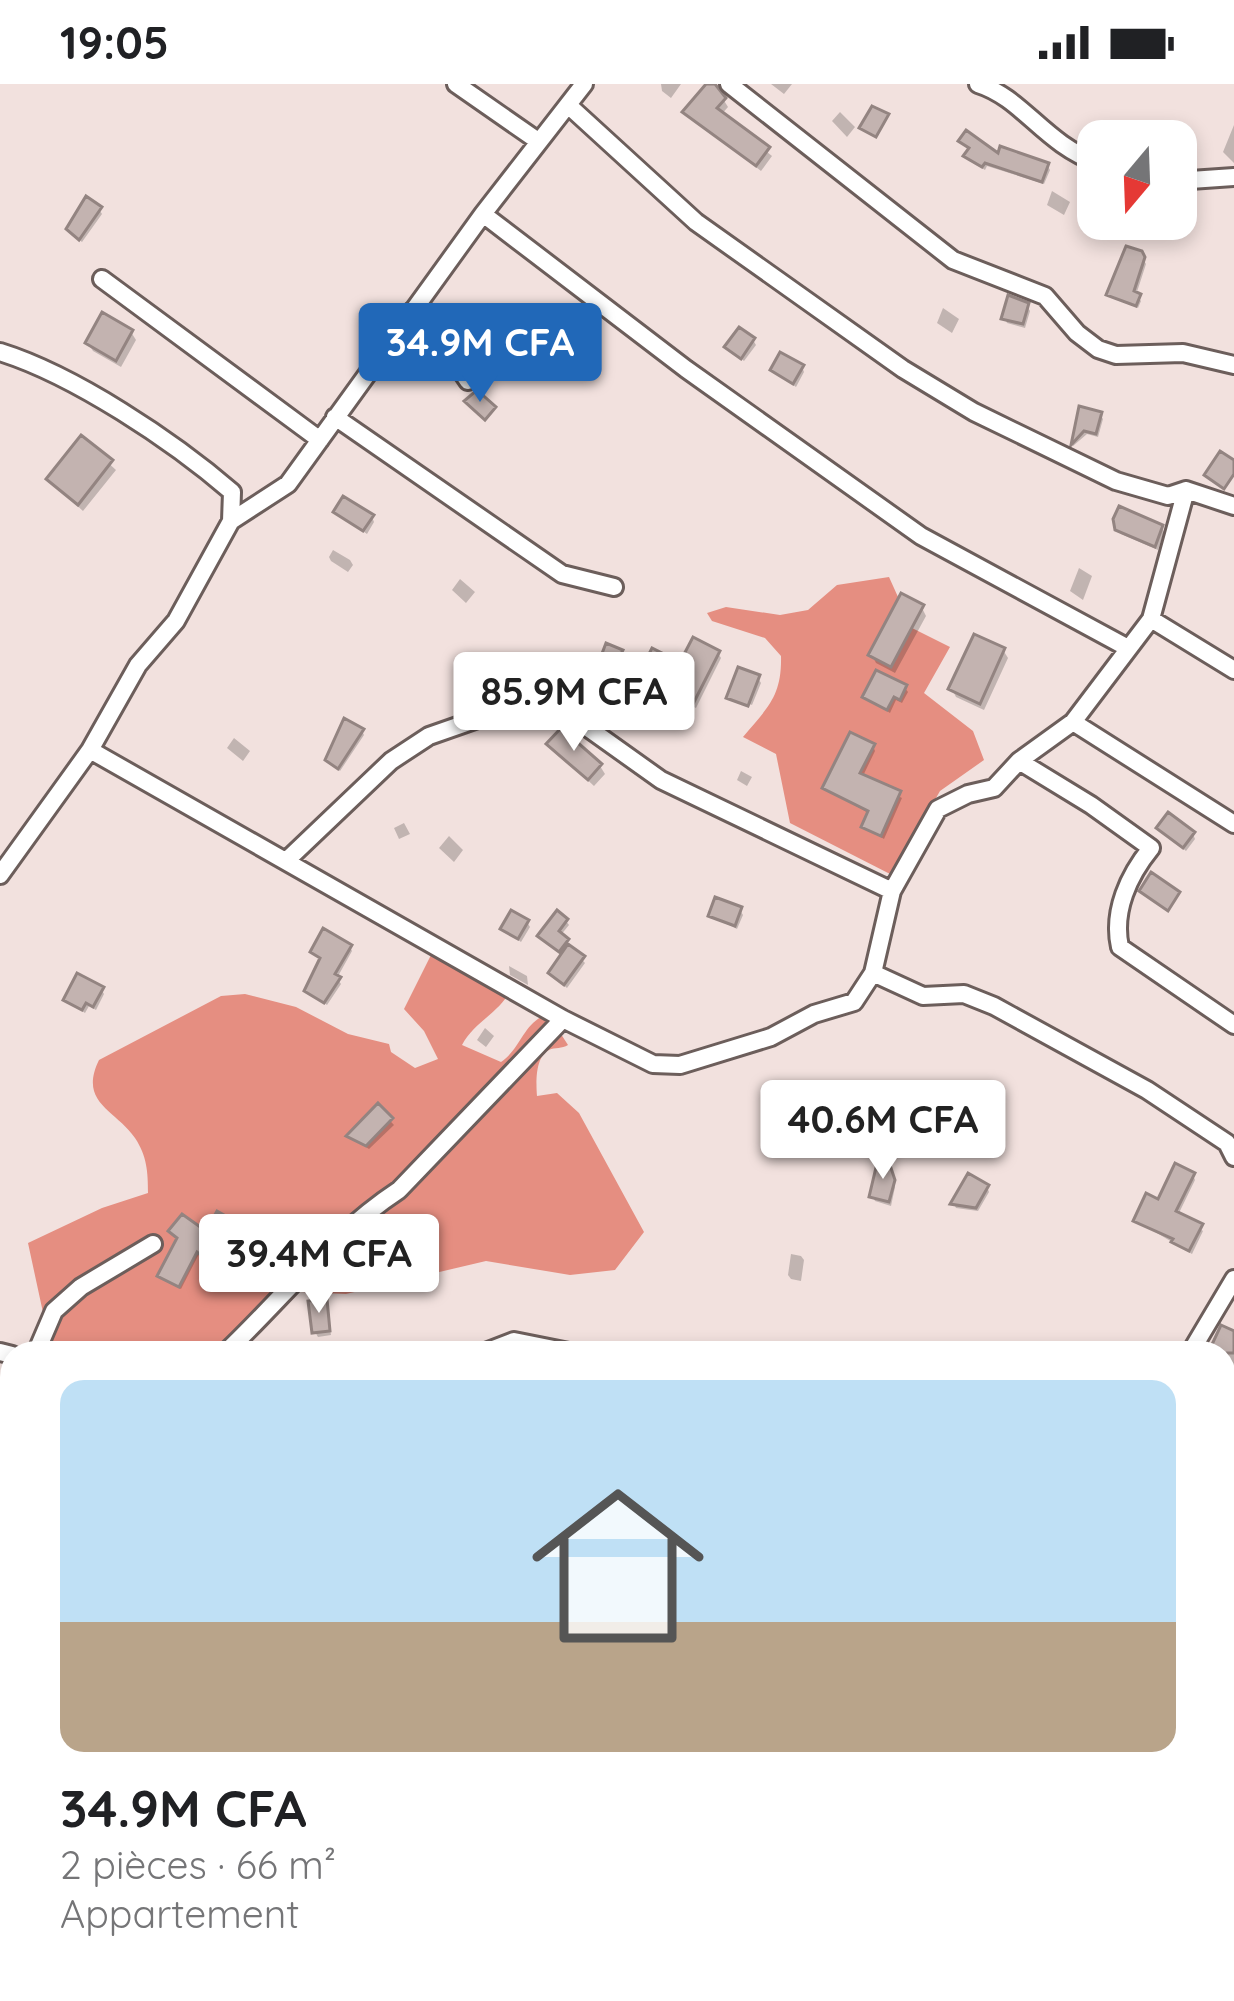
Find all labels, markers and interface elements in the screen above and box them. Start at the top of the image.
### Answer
text: 19:05 [60,14,169,70]
north arrow [1077,120,1197,240]
map controls [1077,120,1197,240]
pin: 34.9M CFA [343,303,617,405]
text: 34.9M CFA [386,317,574,366]
pin: 85.9M CFA [437,652,711,754]
text: 85.9M CFA [480,666,668,715]
pin: 40.6M CFA [746,1080,1020,1182]
text: 40.6M CFA [787,1094,979,1143]
pin: 39.4M CFA [182,1214,456,1316]
text: 39.4M CFA [226,1228,412,1277]
icon: home [510,1458,726,1674]
text: 34.9M CFA [60,1776,307,1840]
text: 2 pièces · 66 m² [60,1840,336,1889]
text: Appartement [60,1889,300,1938]

